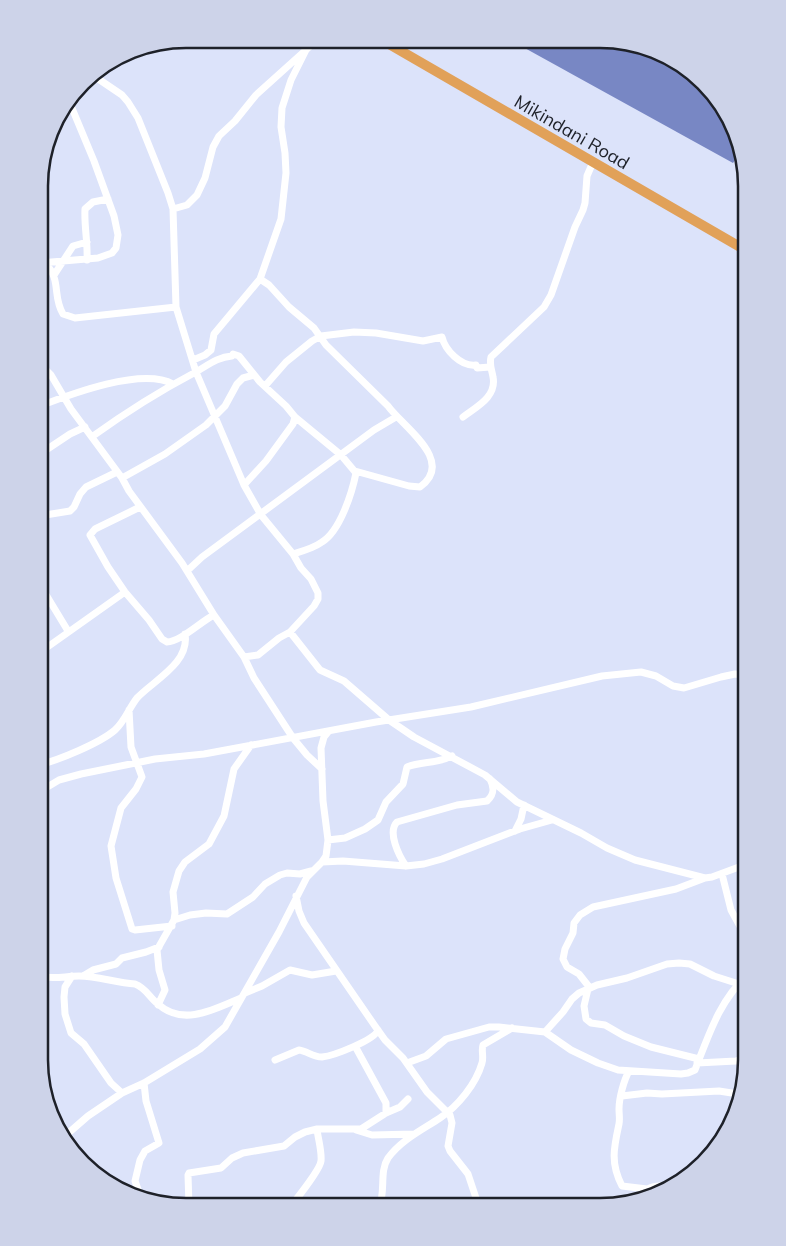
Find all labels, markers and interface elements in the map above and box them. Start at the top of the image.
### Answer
street label: Mikindani Road [510,90,634,174]

